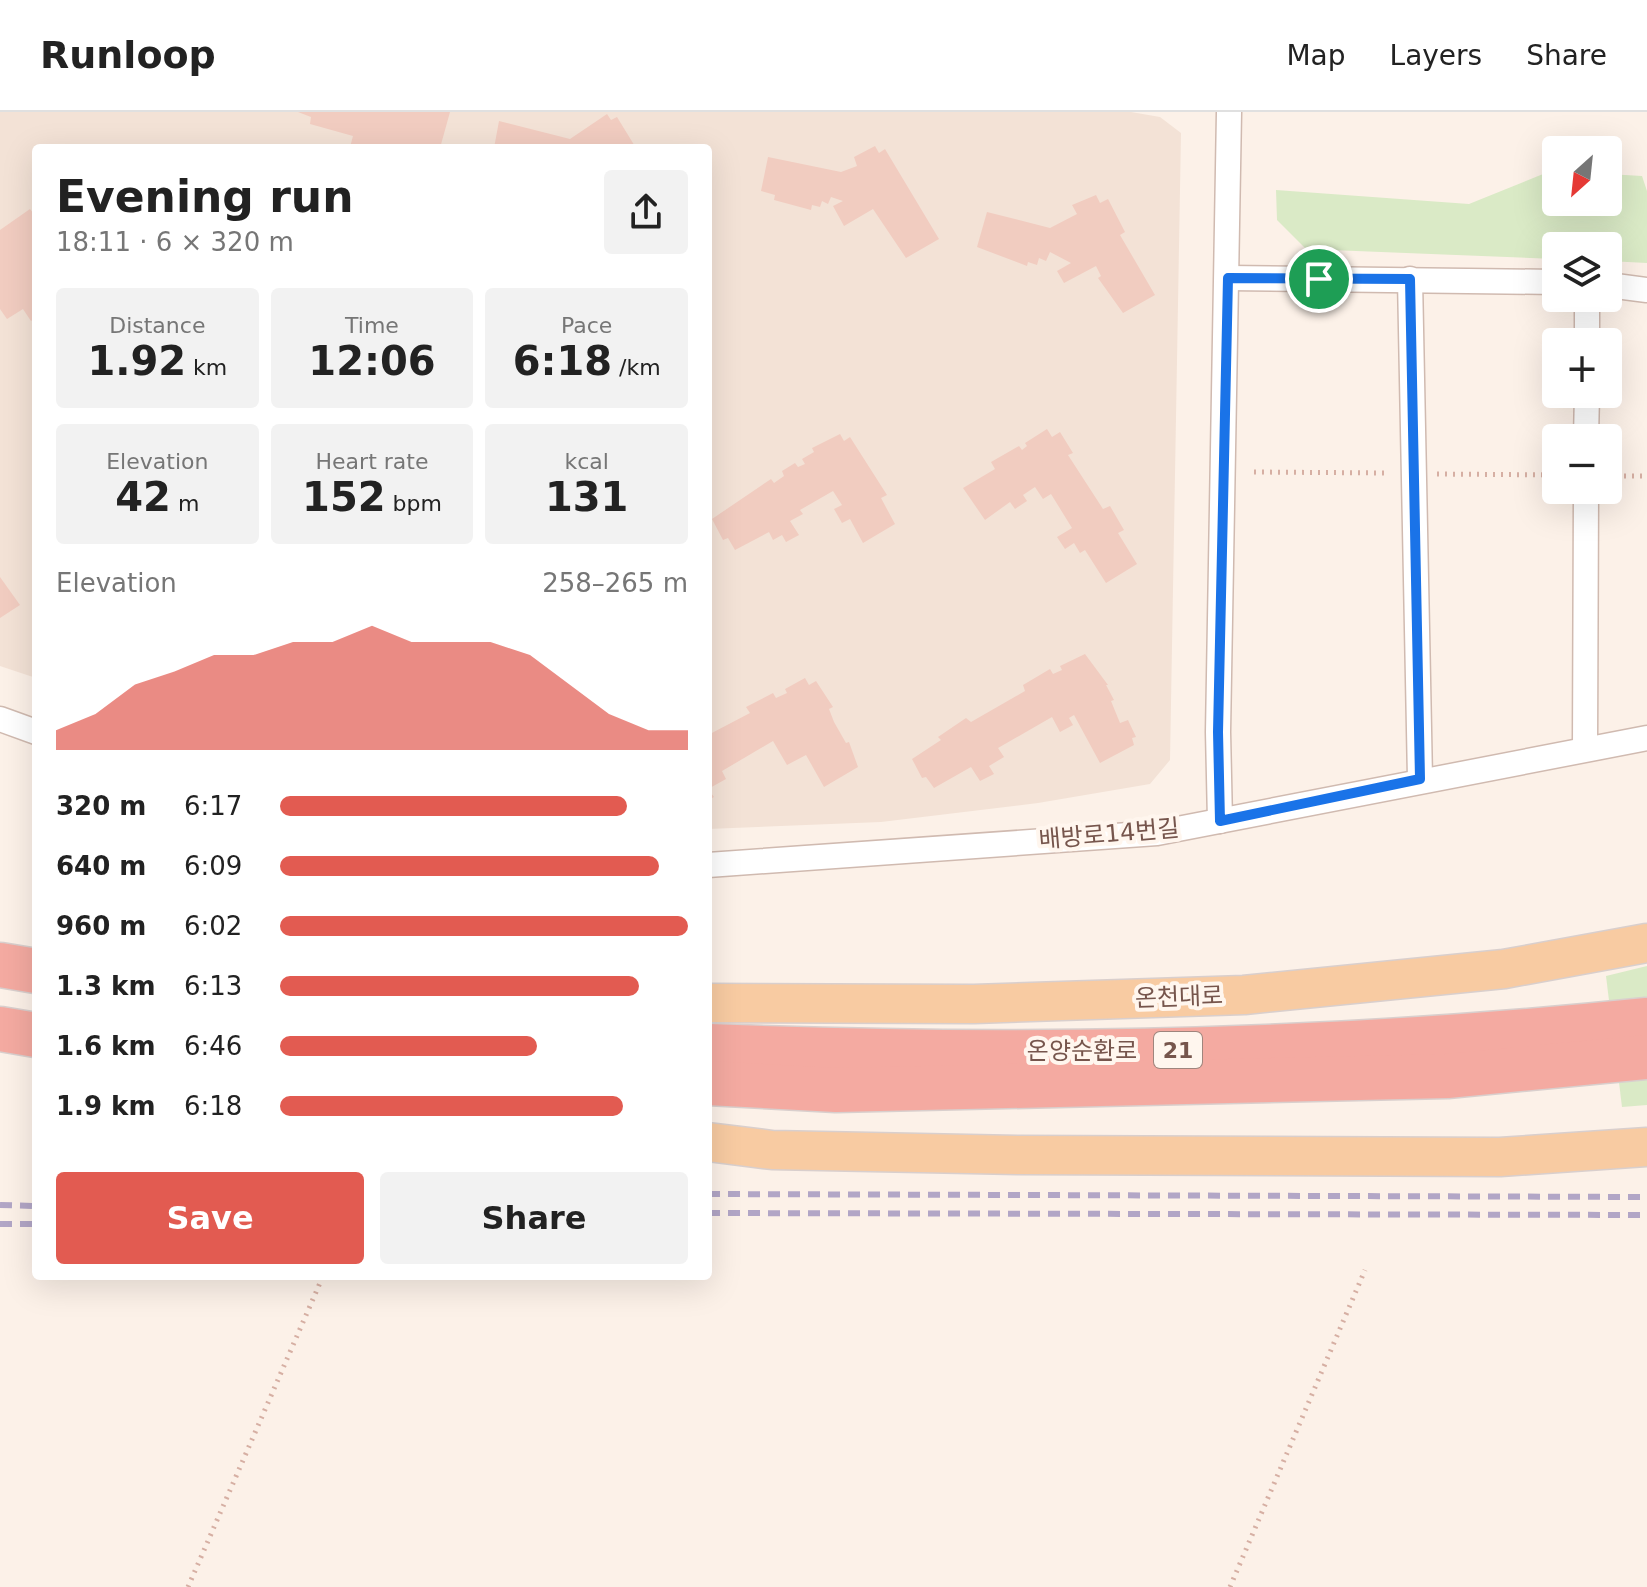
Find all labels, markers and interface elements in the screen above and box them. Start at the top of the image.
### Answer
text: Runloop [40,33,216,77]
text: Map [1286,39,1346,72]
text: Layers [1390,39,1482,72]
text: Share [1526,39,1607,72]
north arrow [1542,136,1622,216]
map controls [1542,136,1622,504]
button: share [604,170,688,254]
text: Evening run [56,171,353,222]
text: 18:11 · 6 × 320 m [56,227,294,257]
button: layers [1542,232,1622,312]
pin [1285,245,1353,313]
icon: arrive [1297,257,1341,301]
text: Distance [109,313,205,338]
text: Time [345,313,399,338]
text: Pace [561,313,612,338]
button: + [1542,328,1622,408]
text: 1.92 [87,338,186,384]
text: 12:06 [308,338,436,384]
text: 6:18 [513,338,612,384]
text: km [186,355,227,380]
text: /km [612,355,661,380]
button: − [1542,424,1622,504]
text: Elevation [106,449,208,474]
text: Heart rate [316,449,428,474]
text: kcal [564,449,609,474]
text: 42 [115,474,171,520]
text: 152 [302,474,386,520]
text: 131 [545,474,628,520]
text: m [171,491,199,516]
text: bpm [386,491,442,516]
text: Elevation [56,568,177,598]
text: 258–265 m [542,568,688,598]
text: 320 m [56,791,146,821]
text: 6:17 [184,791,242,821]
street label: 배방로14번길 [1038,814,1180,854]
text: 640 m [56,851,146,881]
text: 6:09 [184,851,242,881]
text: 960 m [56,911,146,941]
text: 6:02 [184,911,242,941]
text: 1.3 km [56,971,156,1001]
text: 6:13 [184,971,242,1001]
street label: 온천대로 [1134,981,1224,1013]
text: 1.6 km [56,1031,156,1061]
text: 6:46 [184,1031,242,1061]
road number: 21 [1154,1032,1202,1068]
street label: 온양순환로 [1027,1037,1137,1065]
text: 1.9 km [56,1091,156,1121]
text: 6:18 [184,1091,242,1121]
button: Save [56,1172,364,1264]
button: Share [380,1172,688,1264]

